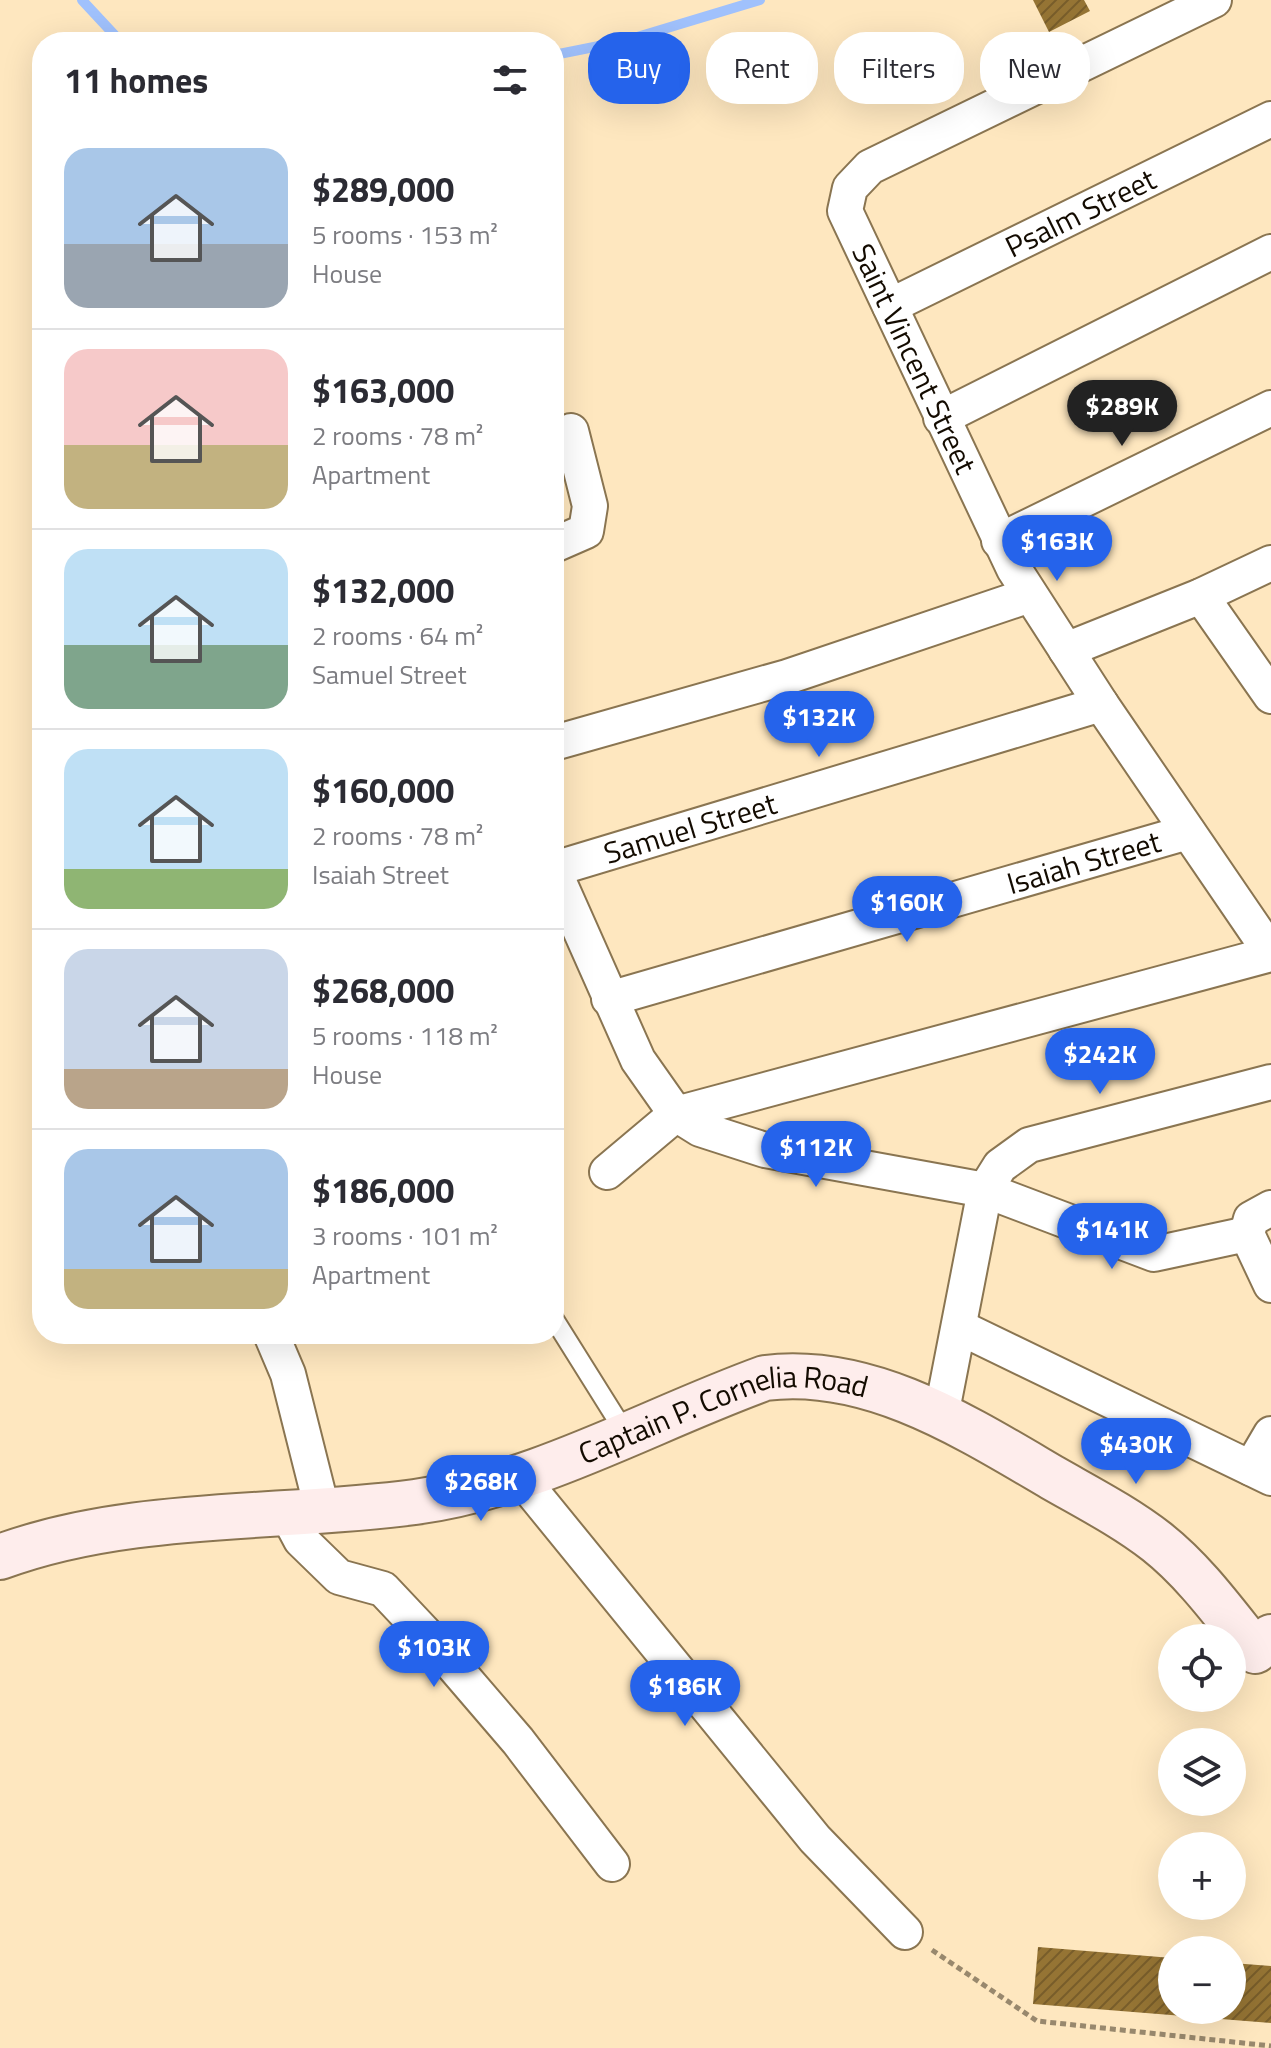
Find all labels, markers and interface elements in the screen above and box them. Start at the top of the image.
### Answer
chip: Buy [588,32,690,104]
chip: Rent [706,32,818,104]
chip: Filters [834,32,964,104]
chip: New [980,32,1090,104]
text: 11 homes [64,54,208,106]
icon: filters [488,58,532,102]
street label: Psalm Street [997,156,1164,269]
text: $289,000 [312,163,454,215]
icon: home [128,180,224,276]
text: 5 rooms · 153 m² [312,215,498,254]
street label: Saint Vincent Street [840,236,989,482]
text: House [312,254,382,293]
text: $163,000 [312,364,454,416]
pin: $289K [1066,380,1178,448]
icon: home [128,381,224,477]
text: $289K [1085,386,1159,425]
text: 2 rooms · 78 m² [312,416,483,455]
text: Apartment [312,455,430,494]
pin: $163K [1001,515,1113,583]
text: $163K [1020,521,1094,560]
text: $132,000 [312,564,454,616]
icon: home [128,581,224,677]
text: 2 rooms · 64 m² [312,616,483,655]
text: Samuel Street [312,655,467,694]
pin: $132K [763,691,875,759]
text: $132K [782,697,856,736]
text: $160,000 [312,764,454,816]
street label: Samuel Street [598,780,782,876]
icon: home [128,781,224,877]
text: 2 rooms · 78 m² [312,816,483,855]
street label: Isaiah Street [1001,818,1166,906]
text: Isaiah Street [312,855,449,894]
pin: $160K [851,876,963,944]
text: $160K [870,882,944,921]
text: $268,000 [312,964,454,1016]
icon: home [128,981,224,1077]
text: 5 rooms · 118 m² [312,1016,498,1055]
pin: $242K [1044,1028,1156,1096]
text: $242K [1063,1034,1137,1073]
text: House [312,1055,382,1094]
pin: $112K [760,1121,872,1189]
text: $112K [779,1127,853,1166]
text: $186,000 [312,1164,454,1216]
icon: home [128,1181,224,1277]
pin: $141K [1056,1203,1168,1271]
text: $141K [1075,1209,1149,1248]
text: 3 rooms · 101 m² [312,1216,498,1255]
text: Apartment [312,1255,430,1294]
street label: Captain P. Cornelia Road [571,1353,873,1476]
pin: $430K [1080,1418,1192,1486]
text: $430K [1099,1424,1173,1463]
pin: $268K [425,1455,537,1523]
text: $268K [444,1461,518,1500]
pin: $103K [378,1621,490,1689]
map controls [1158,1624,1246,2024]
button: locate [1158,1624,1246,1712]
text: $103K [397,1627,471,1666]
pin: $186K [629,1660,741,1728]
text: $186K [648,1666,722,1705]
button: layers [1158,1728,1246,1816]
button: + [1158,1832,1246,1920]
button: − [1158,1936,1246,2024]

